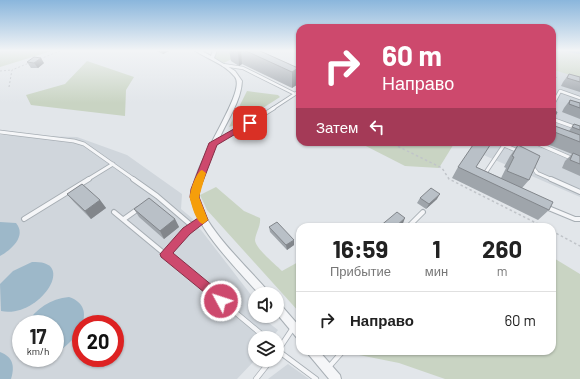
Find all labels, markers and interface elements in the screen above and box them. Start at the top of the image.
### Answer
text: 60 m [382,38,442,72]
icon: right [316,40,368,92]
text: Направо [382,72,454,94]
pin [233,106,267,140]
icon: arrive [239,112,261,134]
icon: left [366,116,388,138]
text: Затем [316,118,358,136]
text: 16:59 [333,234,388,263]
text: 1 [432,234,441,263]
text: 260 [482,234,522,263]
text: Прибытие [330,263,391,279]
text: мин [425,263,448,279]
text: m [497,263,507,279]
position arrow [200,280,242,322]
map controls [248,287,284,367]
button: sound [248,287,284,323]
icon: right [316,309,338,331]
text: Направо [350,311,414,329]
text: 60 m [504,311,536,329]
speed limit sign: 20 [72,315,124,367]
text: 17 [29,324,46,348]
button: layers [248,331,284,367]
text: km/h [27,345,49,357]

